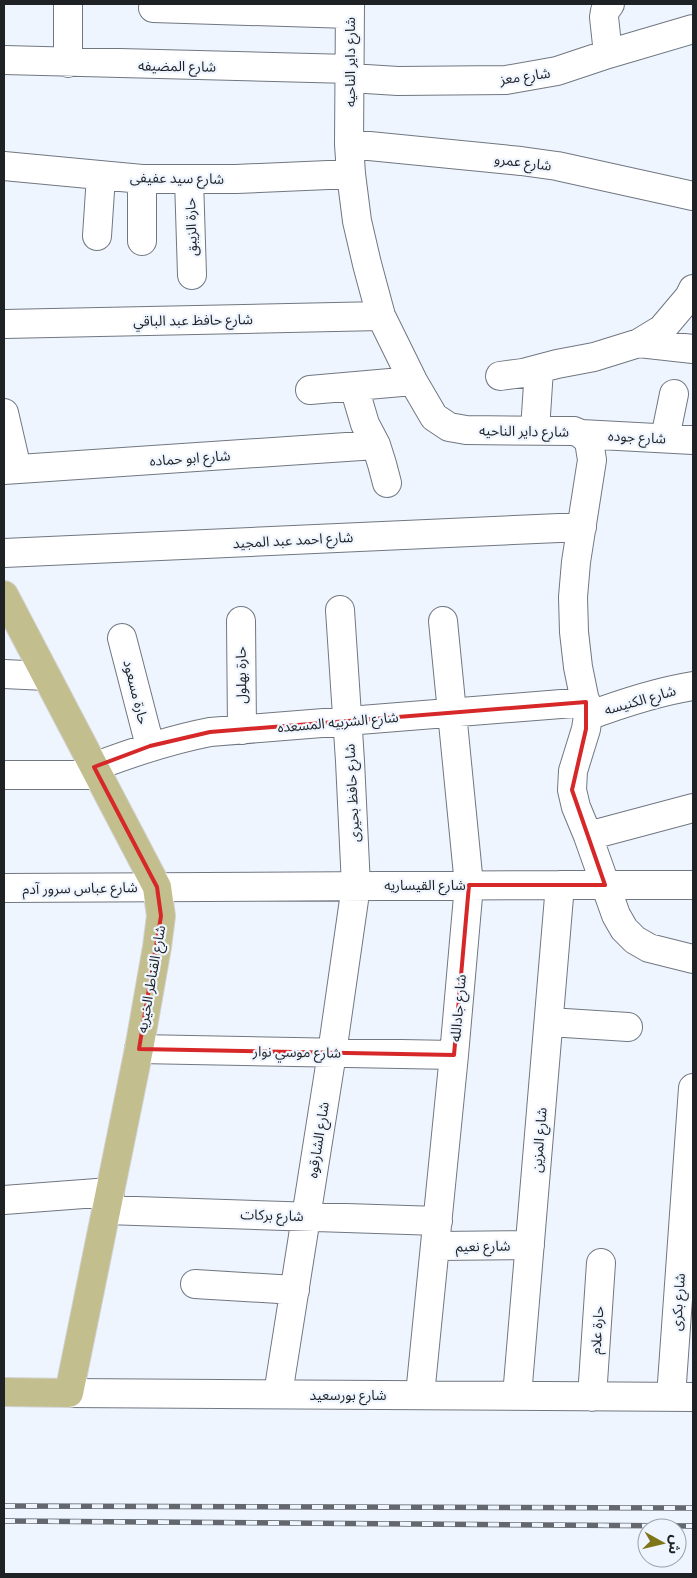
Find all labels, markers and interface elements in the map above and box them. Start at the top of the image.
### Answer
street label: شارع داير الناحيه [342,17,361,107]
street label: شارع المضيفه [138,57,216,78]
street label: شارع معز [498,65,552,91]
street label: شارع عمرو [493,151,553,176]
street label: شارع سيد عفيفى [130,169,224,190]
street label: حارة الزيبق [182,197,202,256]
street label: شارع حافظ عبد الباقي [133,311,253,332]
street label: شارع داير الناحيه [479,422,569,443]
street label: شارع جوده [607,427,666,450]
street label: شارع ابو حماده [149,447,231,472]
street label: شارع احمد عبد المجيد [232,529,354,554]
street label: حارة بهلول [233,646,250,704]
street label: حارة مسعود [119,658,152,726]
street label: شارع الكنيسه [602,682,678,721]
street label: شارع الشربيه المسعده [277,709,399,738]
street label: شارع حافظ بحيرى [341,743,366,843]
street label: شارع القيساريه [384,877,466,896]
street label: شارع عباس سرور آدم [22,879,138,900]
street label: شارع القناطر الخيريه [134,924,171,1035]
street label: شارع جادالله [447,974,472,1043]
street label: شارع موسي نوار [252,1043,341,1064]
street label: شارع الشارقوه [304,1101,335,1180]
street label: شارع المزين [528,1107,553,1174]
street label: شارع بركات [240,1206,304,1227]
street label: شارع نعيم [455,1238,511,1257]
street label: شارع بكرى [668,1273,691,1332]
street label: حارة علام [587,1305,610,1355]
street label: شارع بورسعيد [310,1387,386,1406]
north arrow [637,1518,687,1568]
text: ش [665,1534,684,1555]

